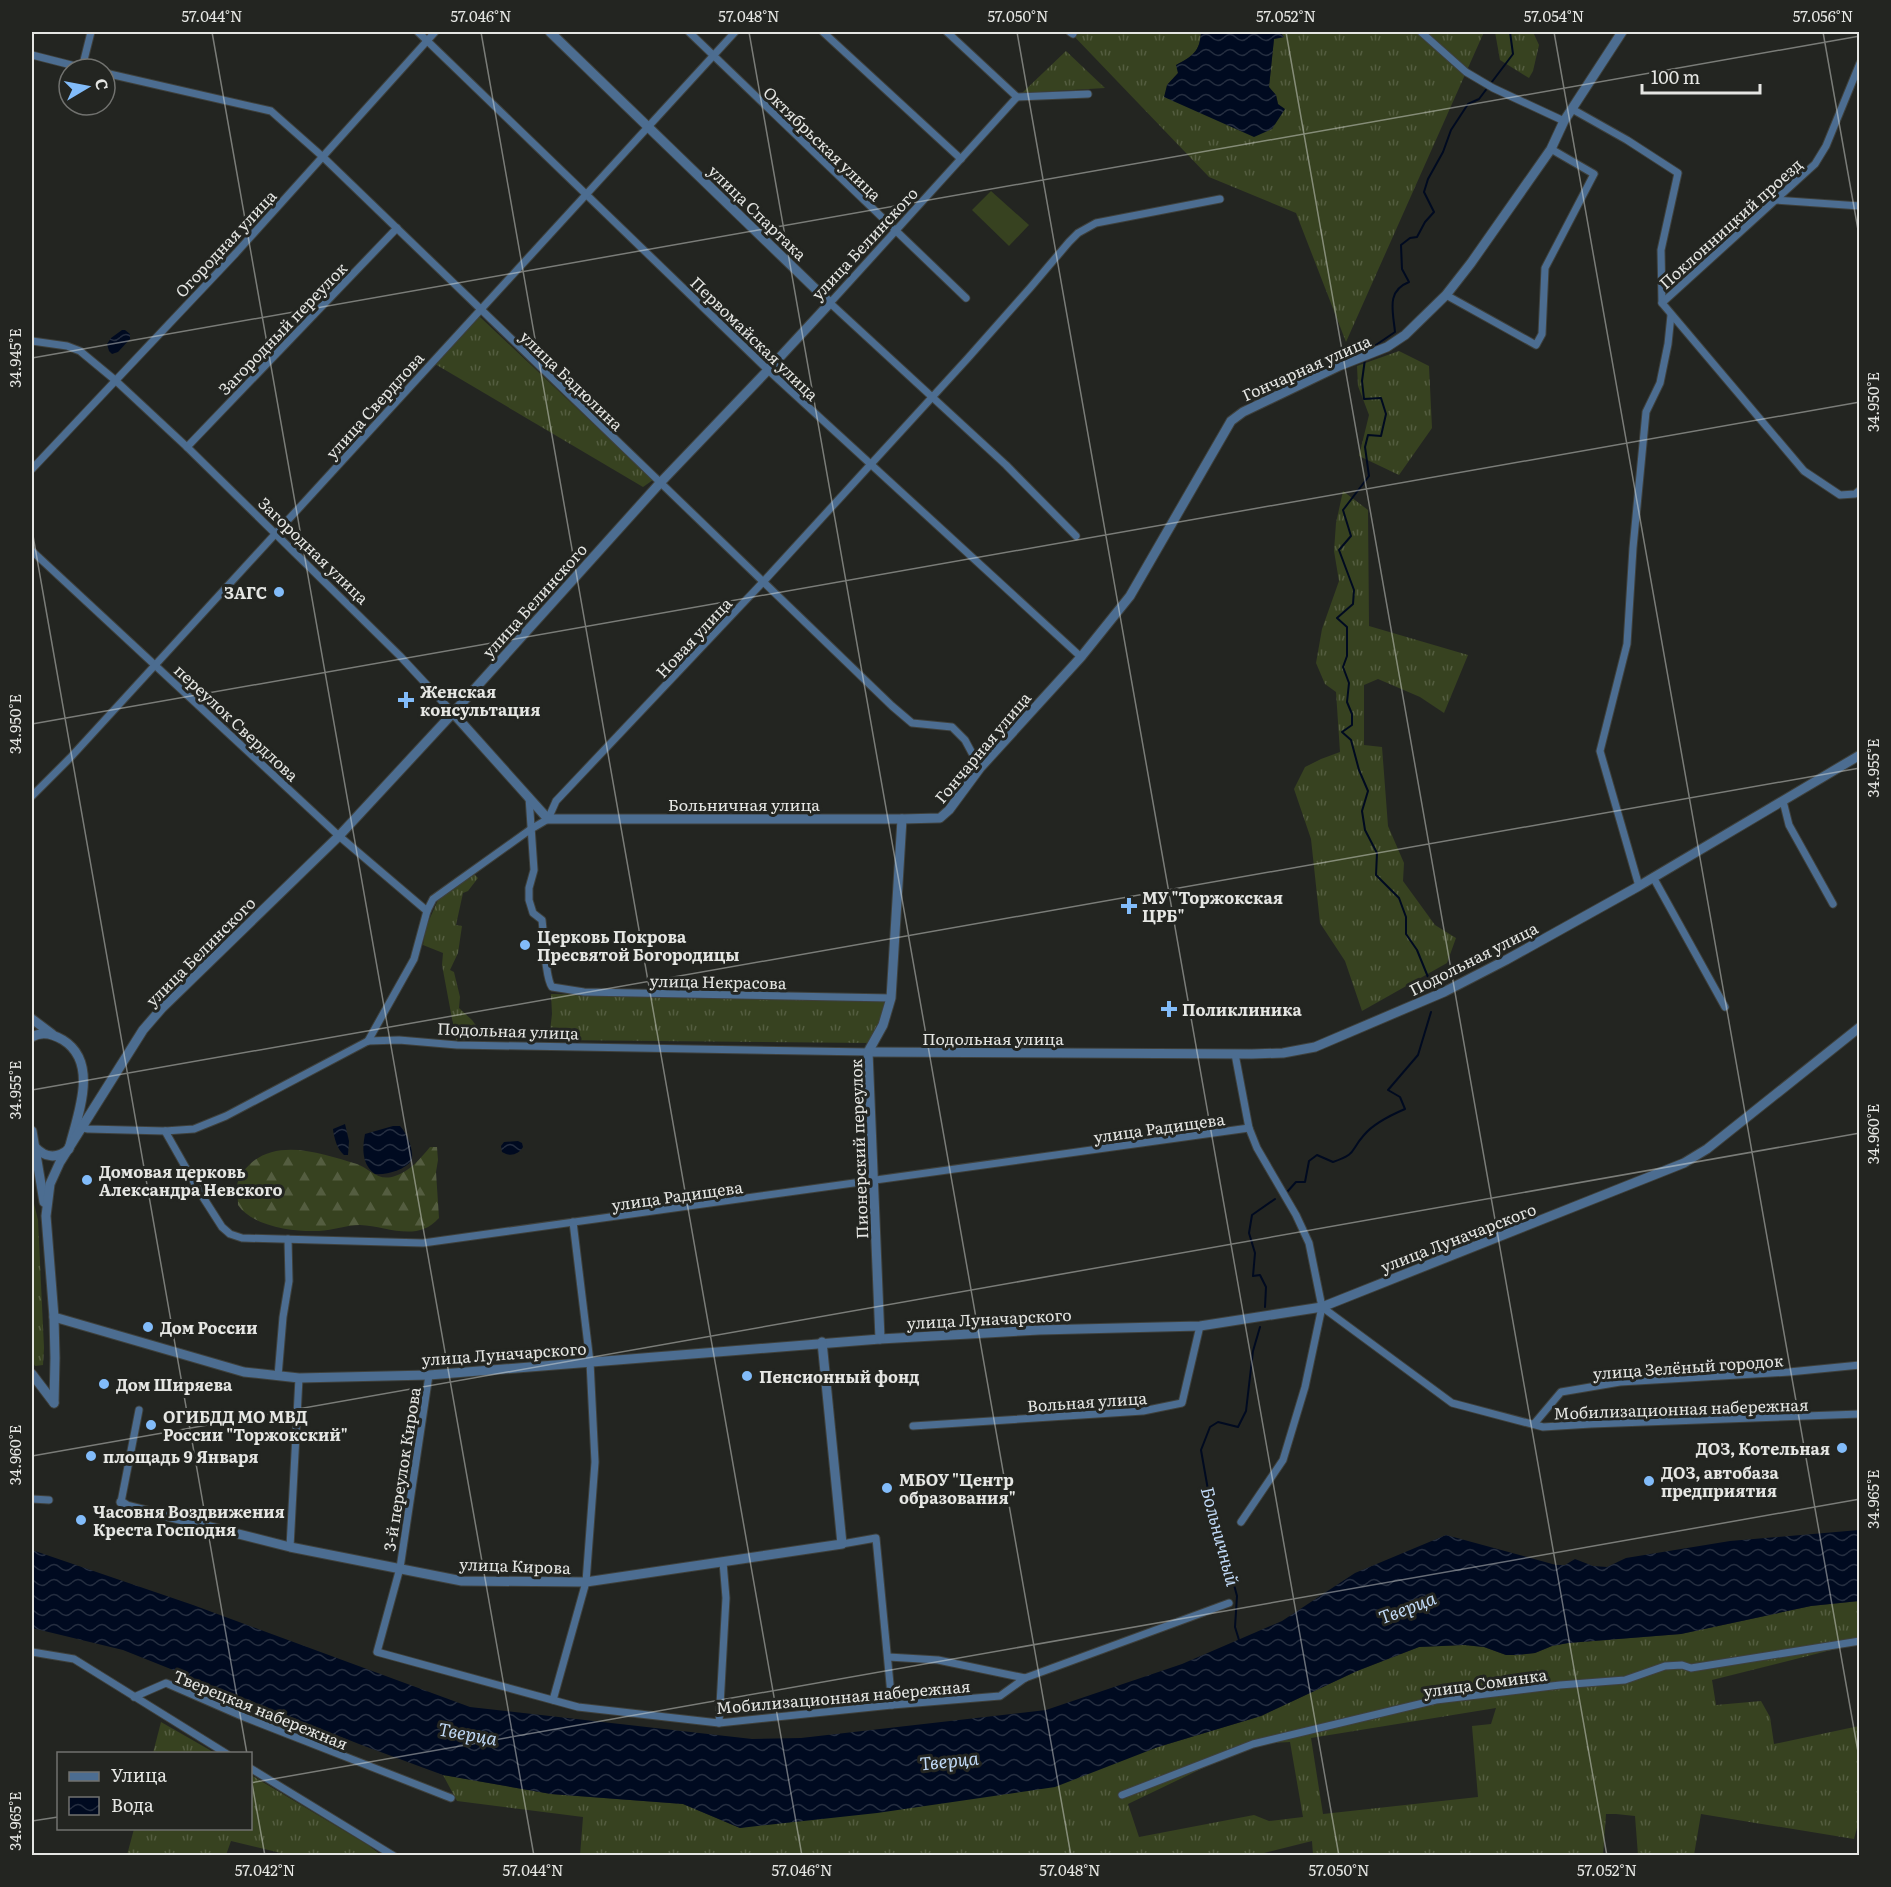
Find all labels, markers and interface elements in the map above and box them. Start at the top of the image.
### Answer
text: 57.044°N [181,4,243,27]
text: 57.046°N [450,4,512,27]
text: 57.048°N [718,4,780,27]
text: 57.050°N [987,4,1049,27]
text: 57.052°N [1256,4,1316,27]
text: 57.054°N [1524,4,1584,27]
text: 57.056°N [1793,4,1853,27]
north arrow [57,57,117,117]
scale bar [1642,57,1760,95]
text: 100 m [1651,63,1700,90]
text: С [90,77,116,92]
street label: Октябрьская улица [759,80,888,206]
street label: Поклонницкий проезд [1653,152,1807,294]
street label: улица Спартака [703,159,813,266]
street label: улица Белинского [805,181,923,305]
street label: Огородная улица [169,184,282,302]
street label: Загородный переулок [212,256,352,400]
street label: Первомайская улица [686,270,825,406]
street label: улица Бадюлина [515,324,629,436]
text: 34.945°E [3,328,26,388]
street label: Гончарная улица [1238,328,1375,406]
street label: улица Свердлова [319,346,429,464]
text: 34.950°E [1861,372,1884,432]
street label: Загородная улица [253,491,375,609]
street label: улица Белинского [476,537,592,663]
place label: ЗАГС [224,580,267,604]
marker: ЗАГС [272,585,286,599]
street label: Новая улица [649,591,737,683]
street label: переулок Свердлова [169,658,305,786]
place label: Женская консультация [420,679,540,721]
street label: Гончарная улица [928,686,1036,808]
marker: Женская консультация [397,691,415,709]
text: 34.950°E [3,694,26,754]
text: 34.955°E [1861,739,1884,797]
street label: Больничная улица [668,792,820,816]
place label: МУ "Торжокская ЦРБ" [1142,885,1283,927]
street label: улица Белинского [140,891,260,1011]
marker: МУ "Торжокская ЦРБ" [1120,897,1138,915]
street label: Подольная улица [1404,915,1542,1001]
place label: Церковь Покрова Пресвятой Богородицы [537,924,739,966]
marker: Церковь Покрова Пресвятой Богородицы [518,938,532,952]
street label: улица Некрасова [649,968,787,994]
place label: Поликлиника [1182,997,1303,1021]
marker: Поликлиника [1160,1000,1178,1018]
street label: Подольная улица [437,1016,580,1044]
street label: Подольная улица [922,1026,1064,1050]
street label: Пионерский переулок [843,1058,873,1239]
text: 34.955°E [3,1061,26,1119]
text: 34.960°E [1861,1104,1884,1164]
street label: улица Радищева [1092,1106,1227,1148]
place label: Домовая церковь Александра Невского [99,1159,283,1201]
marker: Домовая церковь Александра Невского [80,1173,94,1187]
street label: улица Радищева [610,1174,745,1216]
street label: улица Луначарского [1377,1196,1539,1278]
street label: улица Луначарского [906,1302,1072,1334]
place label: Дом России [160,1315,258,1339]
marker: Дом России [141,1320,155,1334]
street label: улица Луначарского [421,1335,587,1371]
street label: улица Зелёный городок [1592,1347,1785,1385]
place label: Пенсионный фонд [759,1364,919,1388]
marker: Пенсионный фонд [740,1369,754,1383]
place label: Дом Ширяева [116,1372,233,1396]
marker: Дом Ширяева [97,1377,111,1391]
street label: 3-й переулок Кирова [376,1385,426,1553]
street label: Вольная улица [1026,1385,1148,1417]
street label: Мобилизационная набережная [1553,1392,1809,1424]
place label: ОГИБДД МО МВД России "Торжокский" [163,1404,348,1446]
marker: ОГИБДД МО МВД России "Торжокский" [144,1418,158,1432]
text: 34.960°E [3,1425,26,1485]
place label: ДОЗ, Котельная [1696,1436,1830,1460]
marker: ДОЗ, Котельная [1835,1441,1849,1455]
place label: площадь 9 Января [103,1444,258,1468]
marker: площадь 9 Января [84,1449,98,1463]
place label: ДОЗ, автобаза предприятия [1661,1460,1780,1502]
place label: МБОУ "Центр образования" [899,1467,1016,1509]
text: 34.965°E [1861,1469,1884,1529]
marker: ДОЗ, автобаза предприятия [1642,1474,1656,1488]
marker: МБОУ "Центр образования" [880,1481,894,1495]
water label: Больничный [1195,1483,1247,1589]
place label: Часовня Воздвижения Креста Господня [93,1499,285,1541]
marker: Часовня Воздвижения Креста Господня [74,1513,88,1527]
street label: улица Кирова [459,1551,572,1579]
water label: Тверца [1375,1584,1440,1630]
street label: улица Соминка [1422,1661,1549,1703]
street label: Тверецкая набережная [170,1663,352,1755]
street label: Мобилизационная набережная [715,1673,971,1719]
water label: Тверца [437,1715,500,1752]
water label: Тверца [918,1743,981,1777]
legend [57,1752,252,1830]
text: Улица [111,1761,167,1788]
text: 34.965°E [3,1791,26,1851]
text: Вода [111,1791,154,1818]
text: 57.042°N [235,1858,295,1881]
text: 57.044°N [502,1858,564,1881]
text: 57.046°N [771,1858,833,1881]
text: 57.048°N [1039,1858,1101,1881]
text: 57.050°N [1308,1858,1370,1881]
text: 57.052°N [1577,1858,1637,1881]

